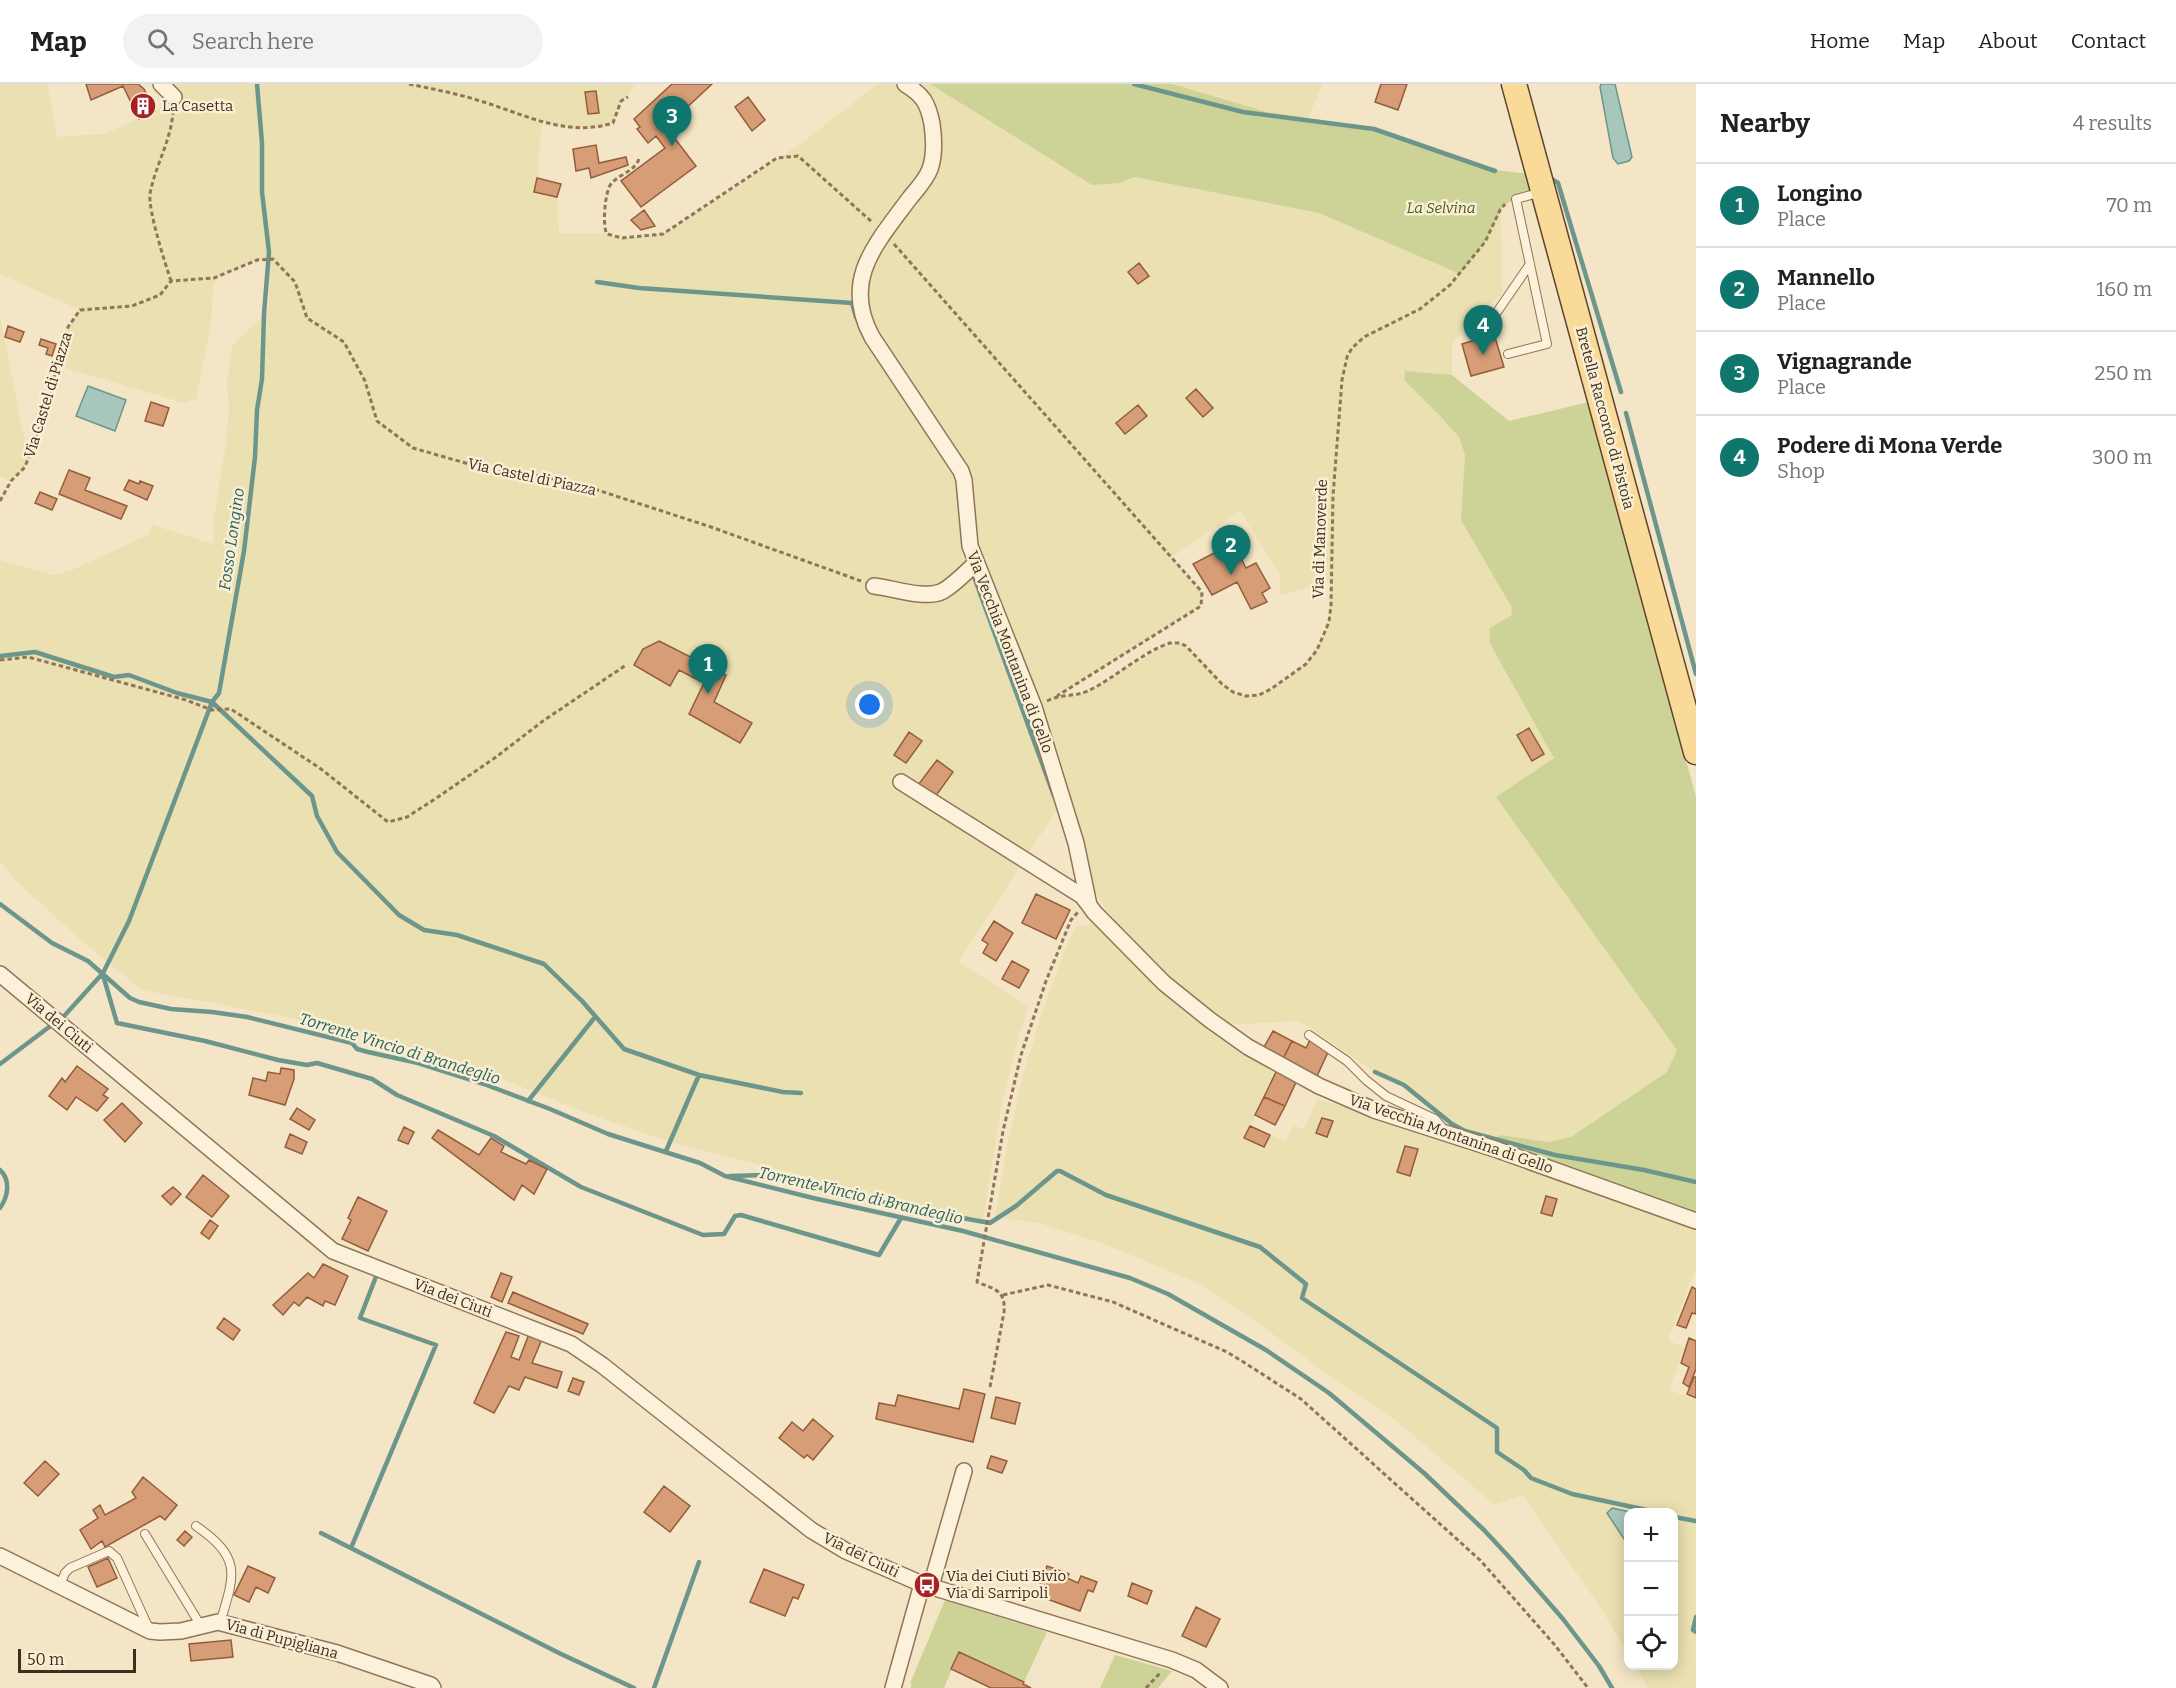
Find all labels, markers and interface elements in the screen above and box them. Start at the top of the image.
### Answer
search box [123,14,543,68]
text: Map [30,25,87,58]
icon: search [144,25,177,58]
text: Search here [192,28,314,55]
text: Home [1810,28,1870,54]
text: Map [1903,28,1945,54]
text: About [1978,28,2038,54]
text: Contact [2071,28,2146,54]
building icon: La Casetta [128,91,158,121]
place label: La Casetta [162,97,233,115]
pin: 3 [652,97,692,146]
text: Nearby [1720,108,1810,139]
text: 4 results [2073,111,2152,135]
text: Longino [1777,180,1862,207]
text: 1 [1735,193,1744,217]
text: 70 m [2106,193,2152,217]
park label: La Selvina [1406,199,1476,217]
text: Place [1777,207,1826,231]
text: Mannello [1777,264,1875,291]
text: 2 [1734,277,1745,301]
text: 160 m [2096,277,2152,301]
text: Place [1777,291,1826,315]
pin: 4 [1464,306,1502,355]
street label: Bretella Raccordo di Pistoia [1572,325,1638,511]
street label: Via Castel di Piazza [20,330,76,460]
text: Vignagrande [1777,348,1912,375]
text: 3 [1734,361,1745,385]
text: 250 m [2095,361,2152,385]
text: Place [1777,375,1826,399]
text: Podere di Mona Verde [1777,432,2002,459]
text: 4 [1733,445,1746,469]
text: 300 m [2092,445,2152,469]
street label: Via Castel di Piazza [466,455,598,499]
text: Shop [1777,459,1825,483]
street label: Via di Manoverde [1309,479,1331,599]
water label: Fosso Longino [215,487,248,592]
pin: 2 [1212,526,1250,575]
street label: Via Vecchia Montanina di Gello [963,549,1057,755]
pin: 1 [688,644,728,694]
your location [855,690,884,719]
street label: Via dei Ciuti [22,990,97,1057]
water label: Torrente Vincio di Brandeglio [297,1009,503,1088]
street label: Via Vecchia Montanina di Gello [1347,1091,1555,1177]
water label: Torrente Vincio di Brandeglio [757,1163,965,1228]
street label: Via dei Ciuti [411,1275,495,1321]
map controls [1624,1508,1678,1670]
button: + [1624,1508,1678,1562]
street label: Via dei Ciuti [820,1529,903,1581]
button: − [1624,1562,1678,1616]
place label: Via dei Ciuti Bivio Via di Sarripoli [946,1567,1066,1602]
bus stop icon: Via dei Ciuti Bivio Via di Sarripoli [912,1570,942,1600]
street label: Via di Pupigliana [224,1615,340,1663]
button: locate [1624,1616,1678,1670]
scale bar [18,1646,136,1674]
text: 50 m [27,1650,64,1669]

